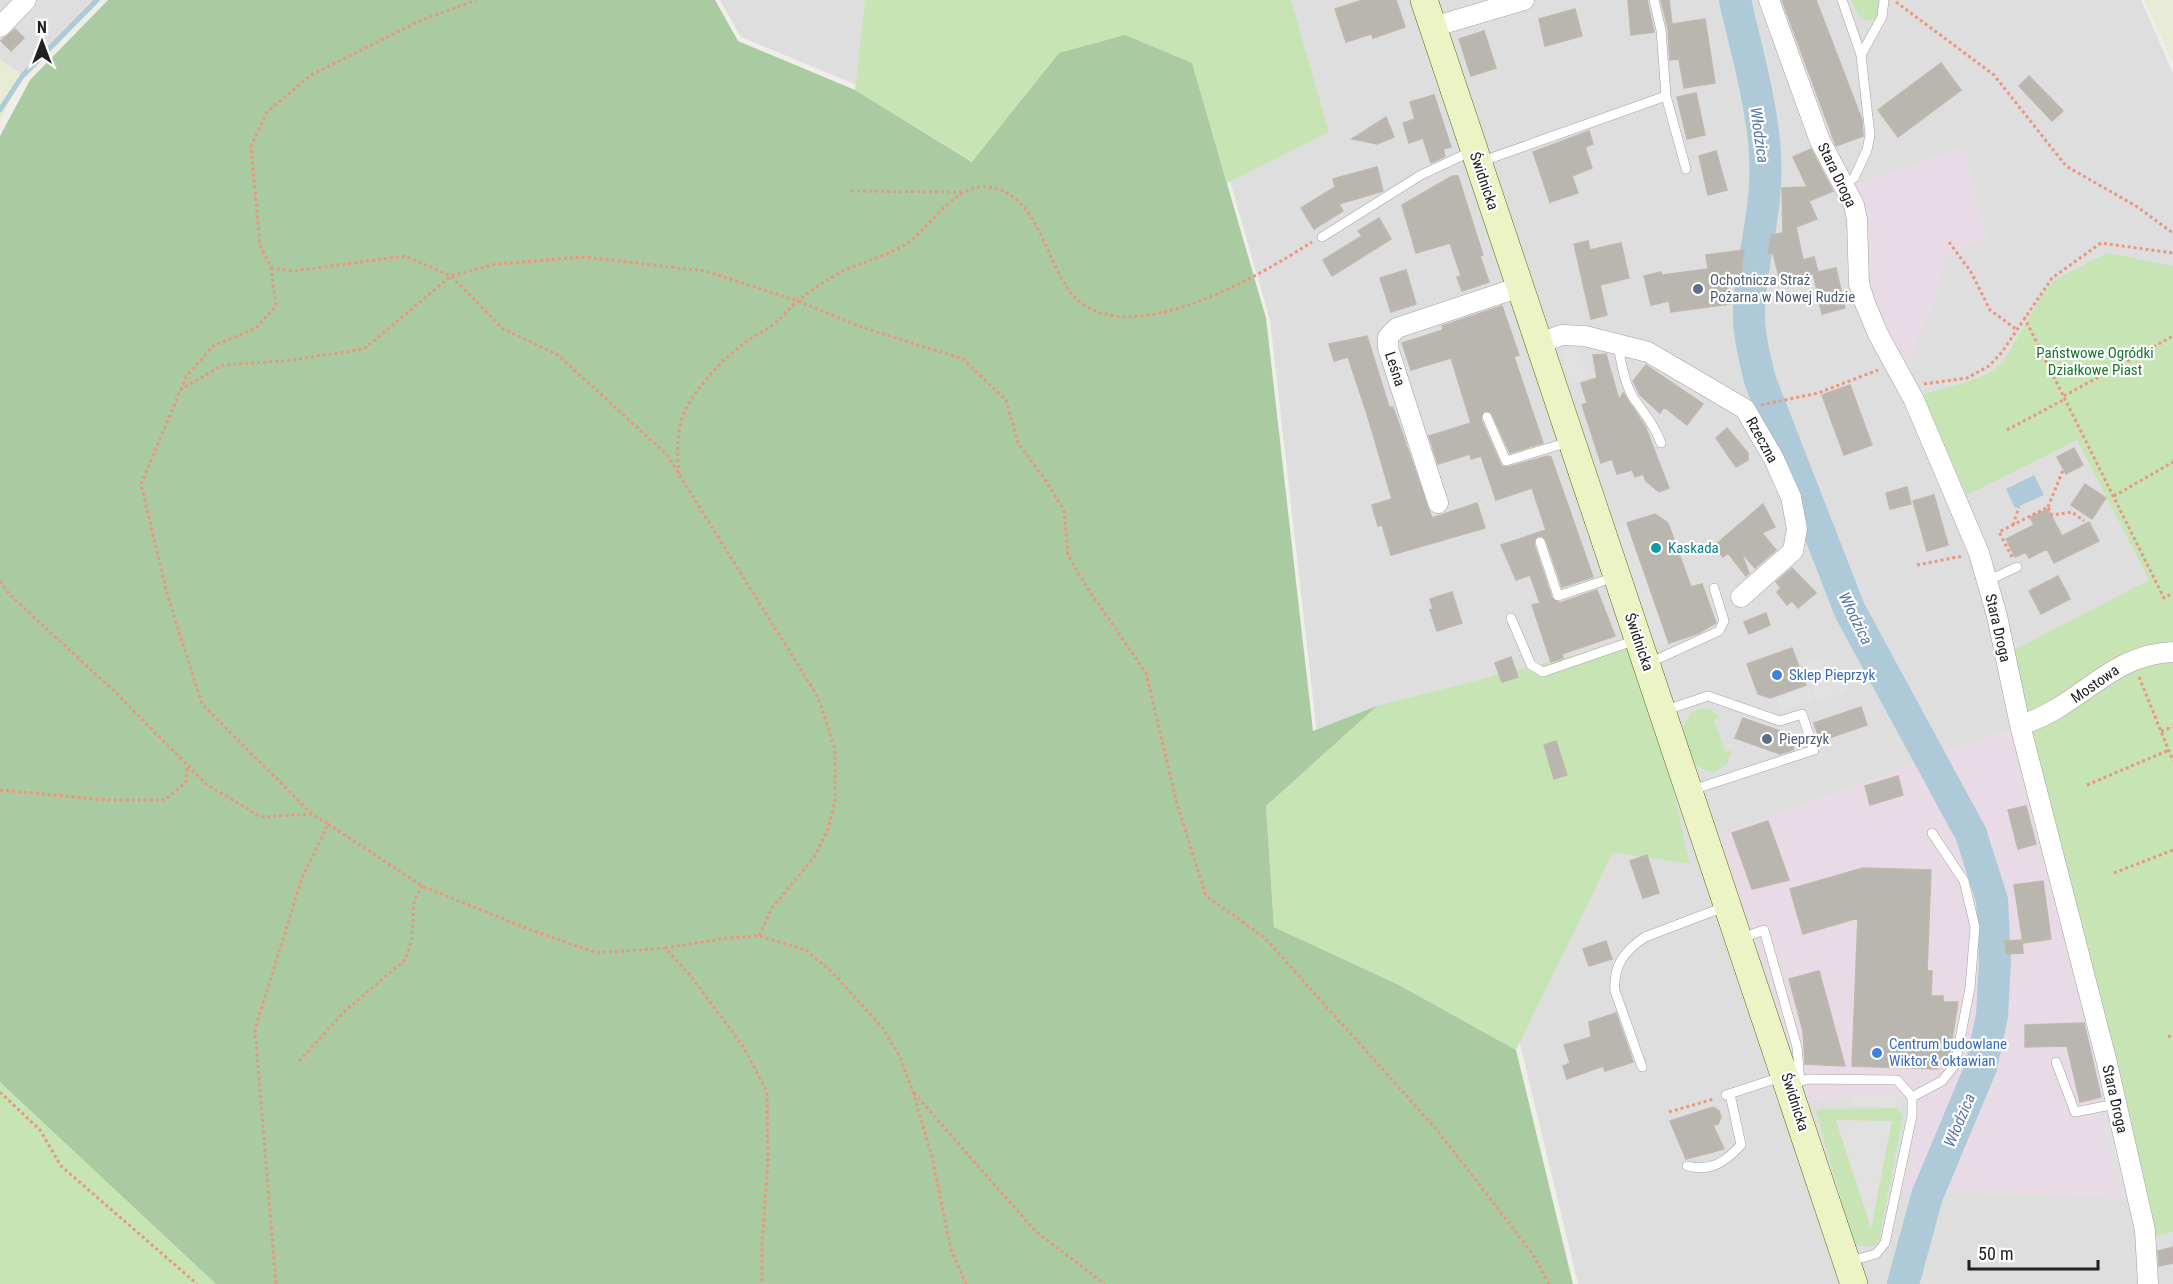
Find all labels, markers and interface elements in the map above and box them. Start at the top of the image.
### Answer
north arrow [12,12,72,72]
text: N [37,18,47,37]
water label: Włodzica [1746,106,1773,164]
street label: Stara Droga [1814,140,1860,210]
street label: Świdnicka [1466,150,1502,212]
place label: Ochotnicza Straż Pożarna w Nowej Rudzie [1710,271,1855,306]
marker: Ochotnicza Straż Pożarna w Nowej Rudzie [1691,282,1705,296]
park label: Państwowe Ogródki Działkowe Piast [2036,344,2154,379]
street label: Leśna [1381,349,1409,389]
street label: Rzeczna [1742,414,1782,466]
place label: Kaskada [1668,539,1719,557]
marker: Kaskada [1649,541,1663,555]
water label: Włodzica [1835,589,1876,648]
street label: Stara Droga [1981,592,2015,664]
street label: Świdnicka [1621,611,1657,673]
street label: Mostowa [2068,661,2122,707]
place label: Sklep Pieprzyk [1789,666,1875,684]
marker: Sklep Pieprzyk [1770,668,1784,682]
place label: Pieprzyk [1779,730,1830,748]
marker: Pieprzyk [1760,732,1774,746]
place label: Centrum budowlane Wiktor & oktawian [1889,1035,2007,1070]
marker: Centrum budowlane Wiktor & oktawian [1870,1046,1884,1060]
street label: Stara Droga [2098,1063,2132,1135]
street label: Świdnicka [1777,1071,1813,1133]
water label: Włodzica [1940,1091,1979,1150]
scale bar [1969,1233,2098,1271]
text: 50 m [1978,1243,2013,1264]

